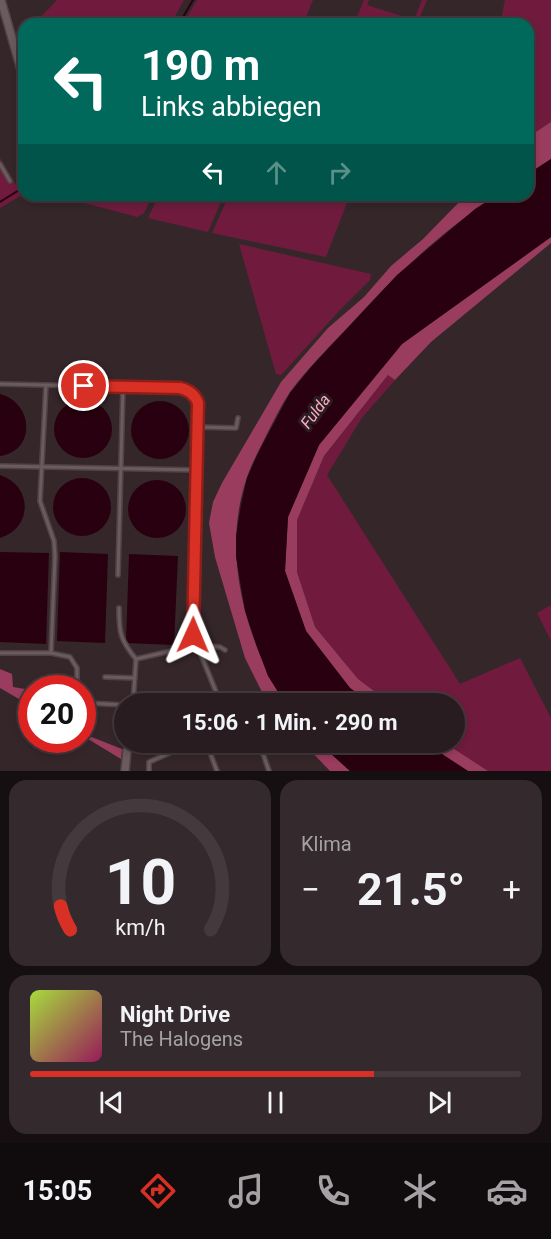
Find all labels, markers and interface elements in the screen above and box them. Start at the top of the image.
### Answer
text: 190 m [141,41,260,90]
icon: left [42,42,120,120]
text: Links abbiegen [141,91,322,123]
icon: left [197,156,230,189]
icon: ahead [260,156,293,189]
icon: right [323,156,356,189]
pin [58,360,109,411]
icon: arrive [67,369,100,402]
water label: Fulda [296,390,334,432]
position arrow [161,603,225,667]
speed limit sign: 20 [18,675,96,753]
text: 15:06 · 1 Min. · 290 m [181,710,398,735]
text: Klima [301,832,352,856]
text: 10 [104,846,176,919]
text: 21.5° [357,863,465,916]
text: − [301,870,320,909]
text: + [502,870,521,909]
text: km/h [115,915,165,940]
text: Night Drive [120,1002,230,1027]
text: The Halogens [120,1027,243,1051]
icon: previous [95,1086,128,1119]
icon: pause [259,1086,292,1119]
icon: next [423,1086,456,1119]
icon: directions [137,1170,179,1212]
icon: music [225,1170,267,1212]
icon: phone [312,1170,354,1212]
icon: climate [399,1170,441,1212]
icon: car [486,1170,528,1212]
text: 15:05 [23,1175,92,1207]

